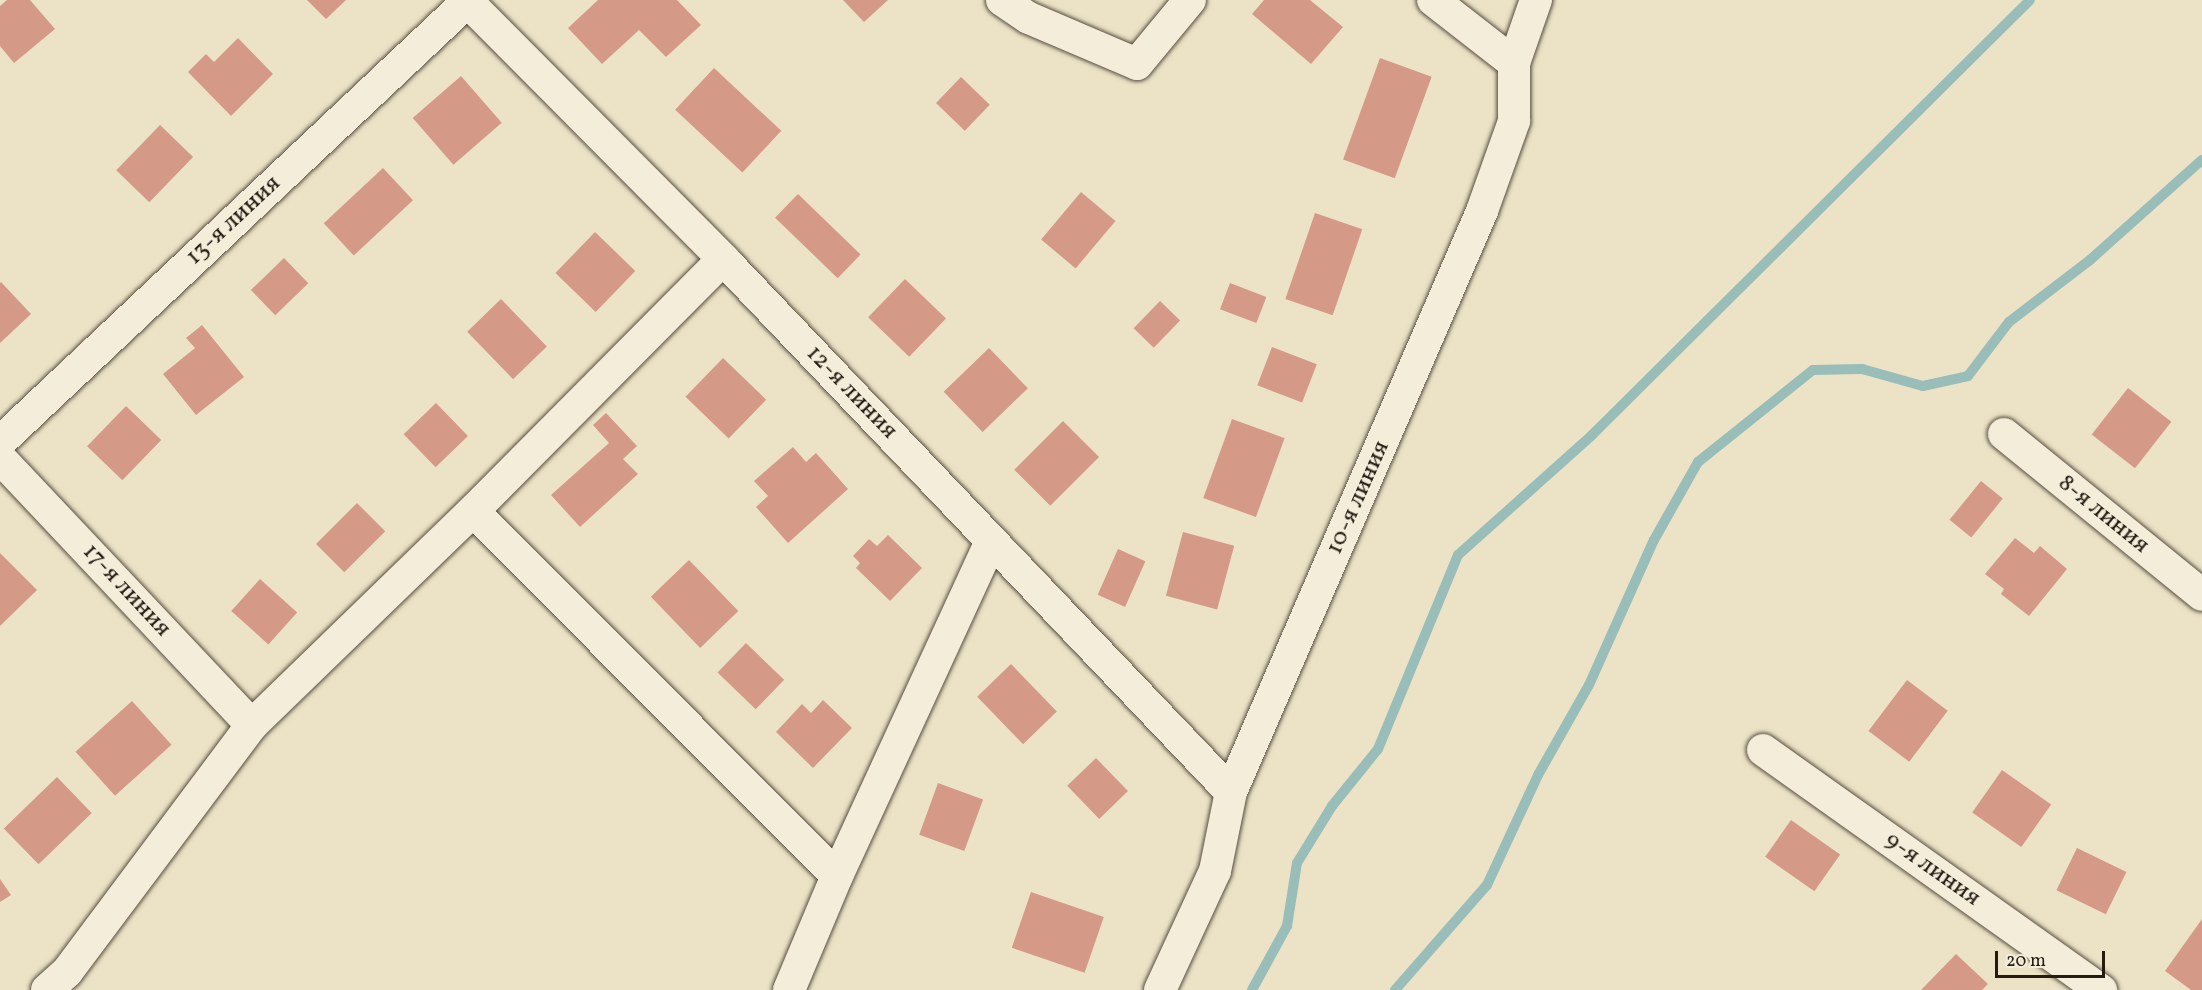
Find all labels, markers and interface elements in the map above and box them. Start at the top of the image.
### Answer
street label: 13-я линия [181,170,287,272]
street label: 12-я линия [799,340,903,446]
street label: 10-я линия [1321,437,1397,559]
street label: 8-я линия [2052,470,2154,560]
street label: 17-я линия [76,538,176,644]
street label: 9-я линия [1879,827,1985,913]
scale bar [1998,939,2108,977]
text: 20 m [2006,949,2046,974]

